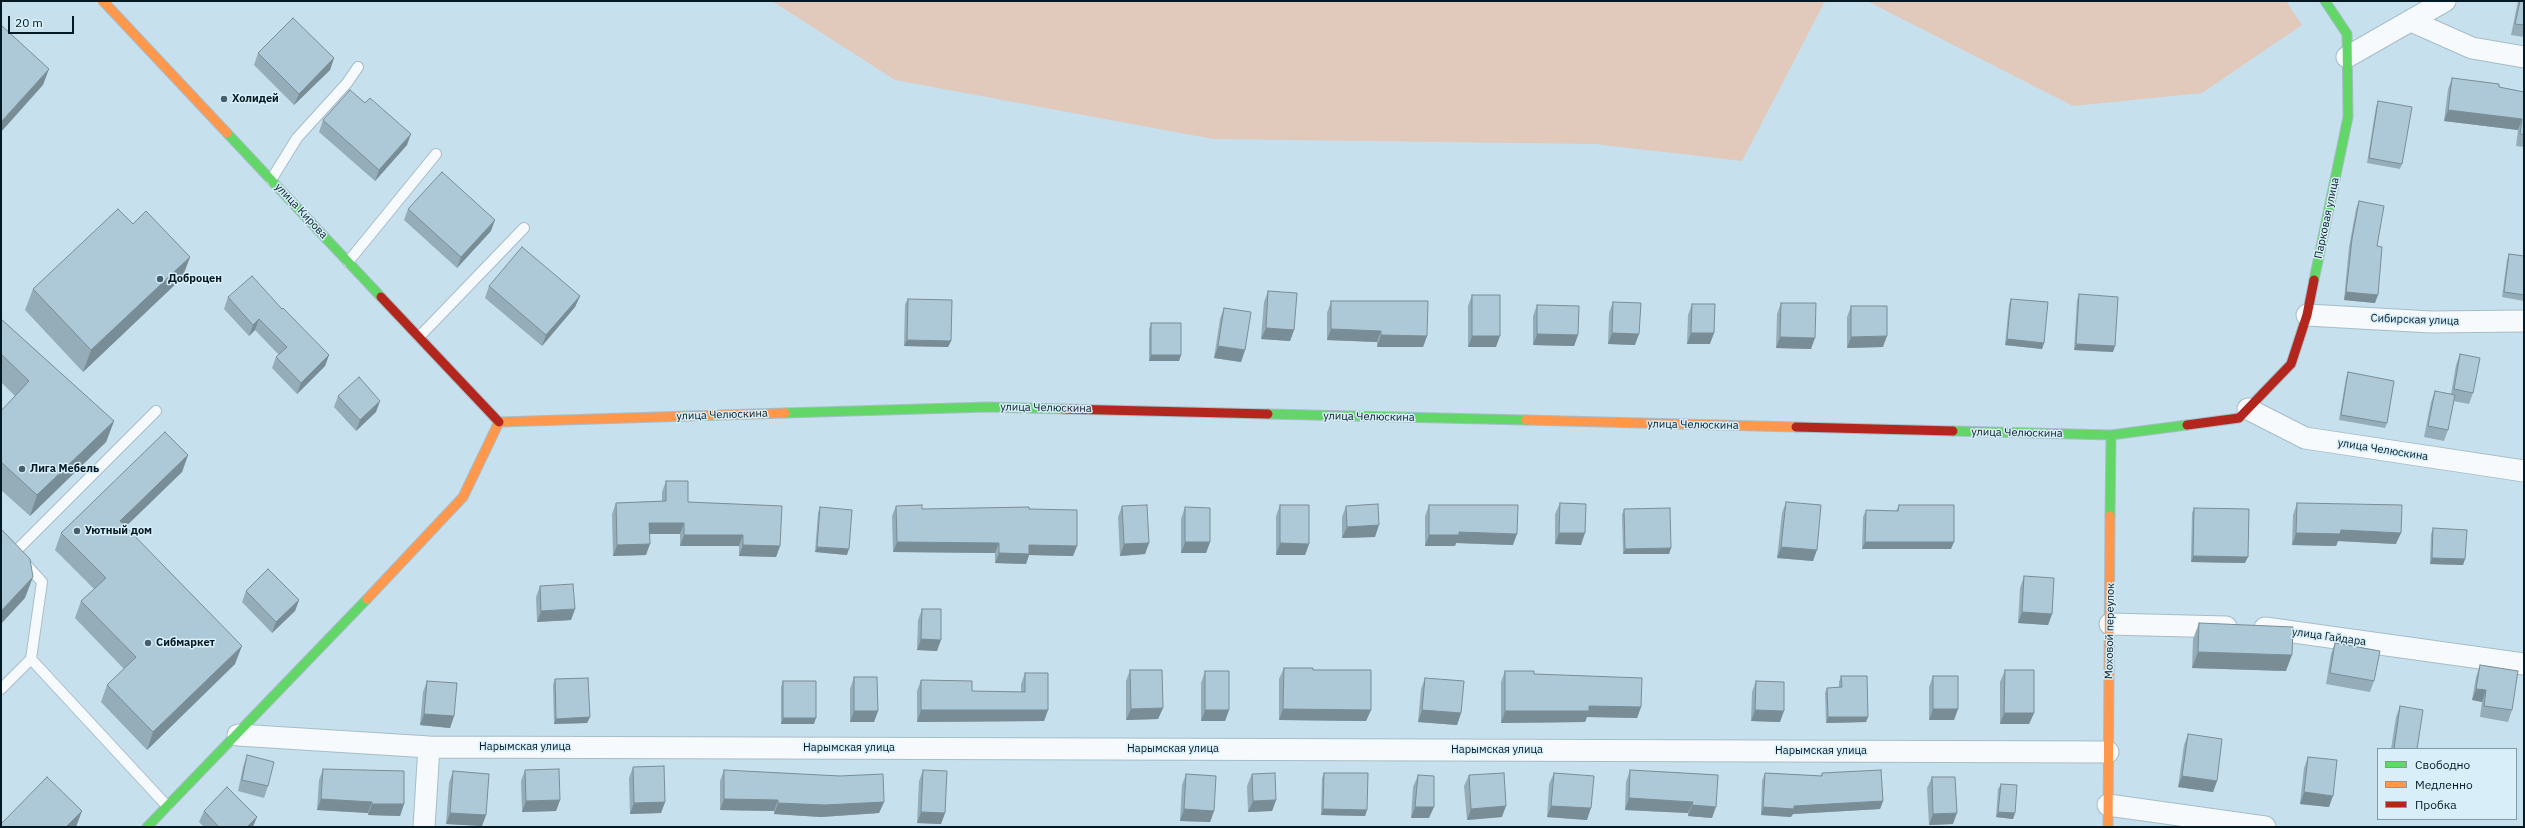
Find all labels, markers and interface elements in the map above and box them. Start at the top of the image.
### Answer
scale bar [10,8,76,34]
text: 20 m [15,15,43,30]
place label: Холидей [232,92,279,106]
marker: Холидей [219,94,229,104]
street label: Парковая улица [2312,176,2342,260]
street label: улица Кирова [272,180,330,242]
place label: Доброцен [168,272,222,286]
marker: Доброцен [155,274,165,284]
street label: Сибирская улица [2370,312,2460,328]
street label: улица Челюскина [1000,401,1092,415]
street label: улица Челюскина [676,407,768,423]
street label: улица Челюскина [1323,410,1415,424]
street label: улица Челюскина [1647,418,1739,432]
street label: улица Челюскина [1971,426,2063,440]
street label: улица Челюскина [2337,436,2429,464]
place label: Лига Мебель [30,462,99,476]
marker: Лига Мебель [17,464,27,474]
place label: Уютный дом [85,524,152,538]
marker: Уютный дом [72,526,82,536]
street label: Моховой переулок [2103,583,2117,679]
street label: улица Гайдара [2291,625,2367,649]
place label: Сибмаркет [156,636,215,650]
marker: Сибмаркет [143,638,153,648]
street label: Нарымская улица [479,740,571,754]
street label: Нарымская улица [803,741,895,755]
street label: Нарымская улица [1127,742,1219,756]
street label: Нарымская улица [1451,743,1543,757]
street label: Нарымская улица [1775,744,1867,758]
legend [2377,748,2517,820]
text: Свободно [2415,757,2470,772]
text: Медленно [2415,777,2473,792]
text: Пробка [2415,797,2457,812]

